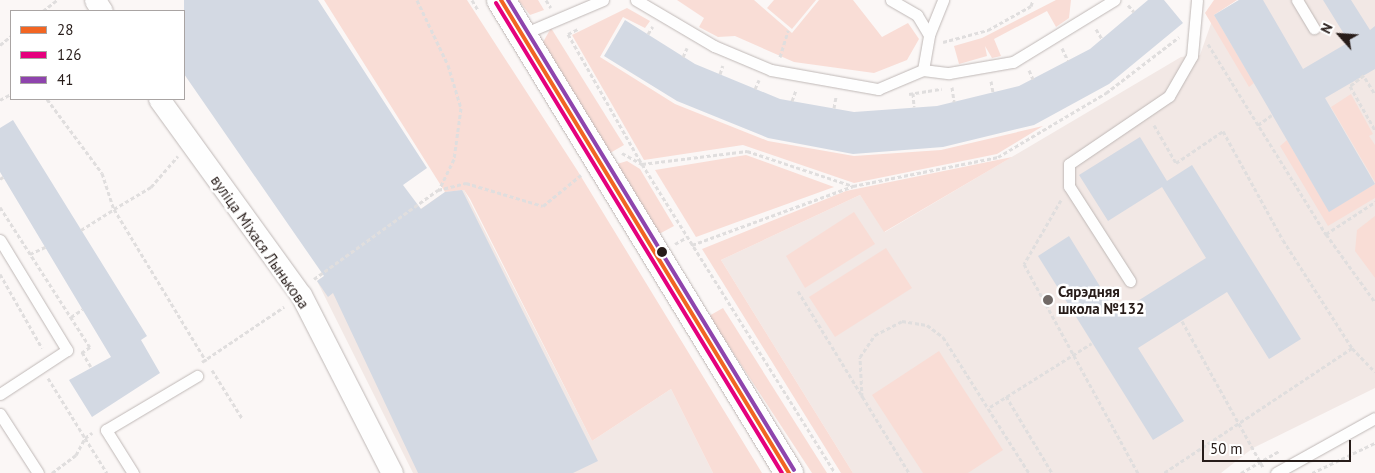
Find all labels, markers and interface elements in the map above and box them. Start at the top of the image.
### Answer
legend [10,10,185,100]
north arrow [1315,10,1365,60]
text: 28 [57,20,73,39]
text: N [1316,20,1337,37]
text: 126 [57,45,82,64]
text: 41 [57,70,73,89]
street label: вуліца Міхася Лынькова [207,172,313,312]
unlabelled marker [657,247,667,257]
place label: Сярэдняя школа №132 [1058,282,1144,317]
marker: Сярэдняя школа №132 [1042,294,1054,306]
scale bar [1205,430,1354,462]
text: 50 m [1210,439,1243,458]

